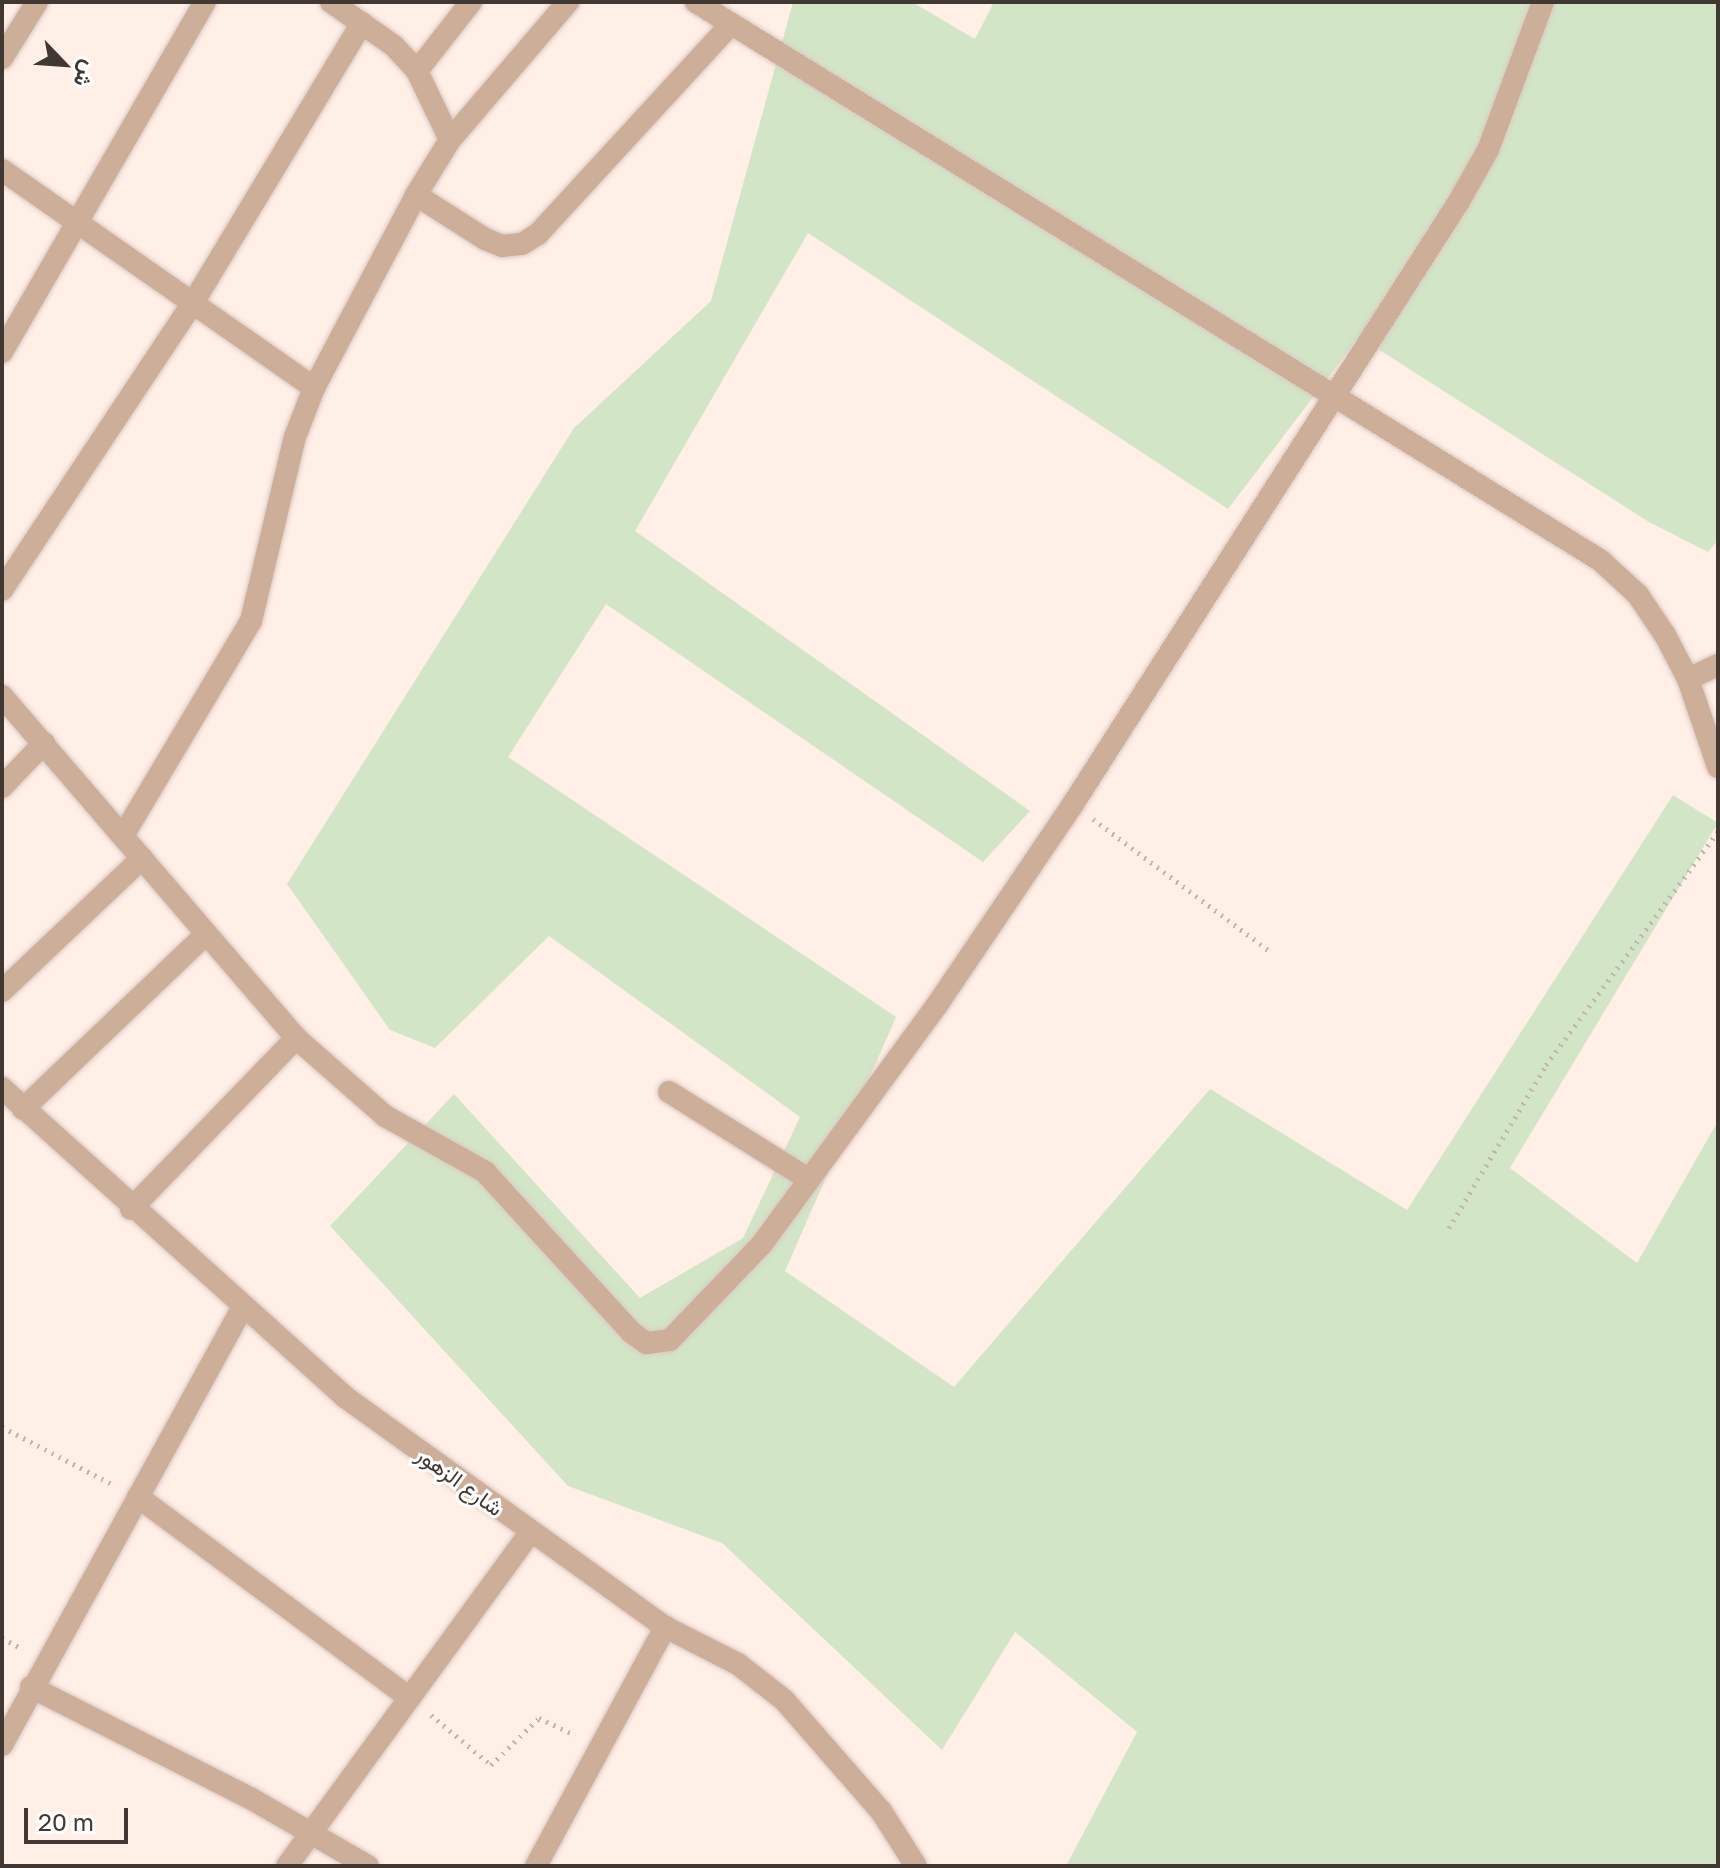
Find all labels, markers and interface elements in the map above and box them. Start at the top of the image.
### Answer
north arrow [24,24,104,104]
text: ش [68,57,104,92]
street label: شارع الزهور [412,1441,508,1521]
scale bar [28,1792,132,1842]
text: 20 m [38,1807,94,1836]

